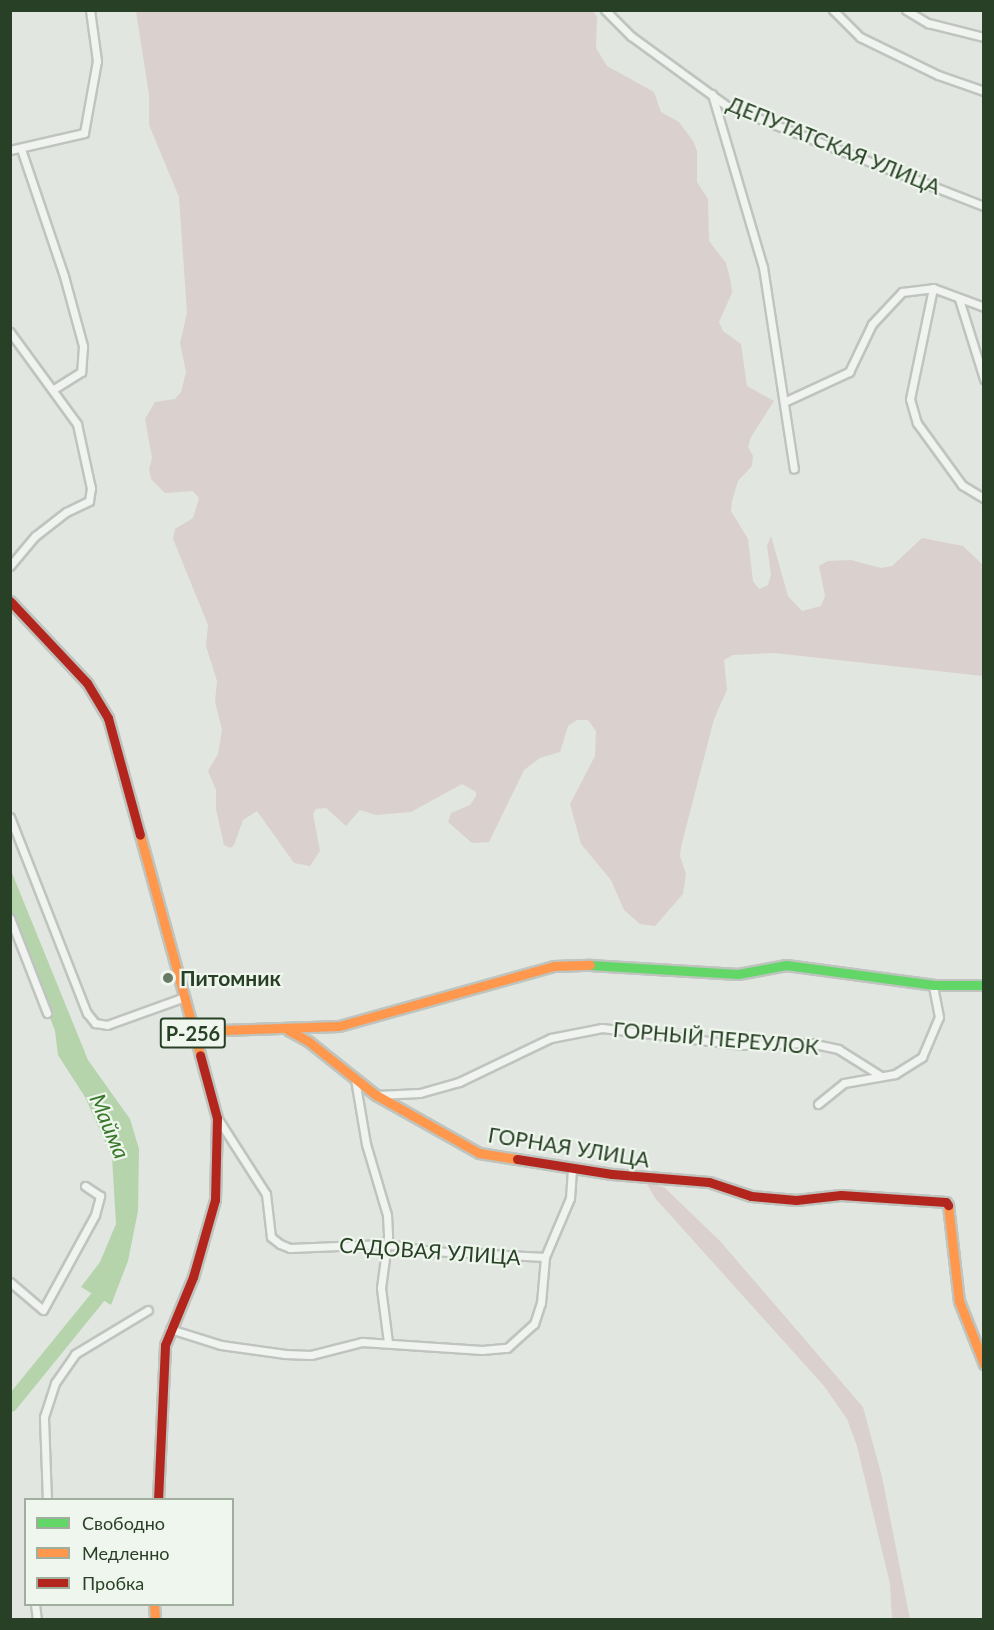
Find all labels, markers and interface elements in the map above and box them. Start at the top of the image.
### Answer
street label: ДЕПУТАТСКАЯ УЛИЦА [724,91,944,199]
place label: Питомник [180,965,281,991]
marker: Питомник [161,971,175,985]
road number: Р-256 [158,1016,228,1050]
street label: ГОРНЫЙ ПЕРЕУЛОК [612,1016,820,1060]
water label: Майма [85,1090,135,1162]
street label: ГОРНАЯ УЛИЦА [486,1122,652,1172]
street label: САДОВАЯ УЛИЦА [338,1232,522,1270]
legend [24,1498,234,1606]
text: Свободно [82,1512,165,1534]
text: Медленно [82,1542,170,1564]
text: Пробка [82,1572,144,1594]

